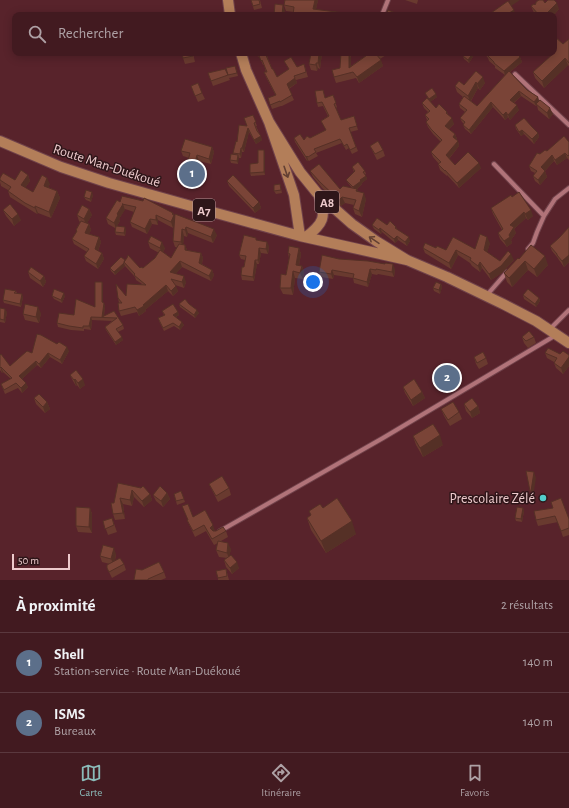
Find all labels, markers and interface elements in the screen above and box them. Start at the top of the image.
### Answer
search box [12,12,557,56]
icon: search [26,23,48,45]
text: Rechercher [58,26,123,41]
street label: Route Man-Duékoué [51,142,162,190]
pin: 1 [179,159,205,189]
one-way arrow [283,166,291,178]
road number: A8 [315,191,339,213]
road number: A7 [193,199,215,221]
one-way arrow [369,236,380,244]
your location [303,272,323,292]
pin: 2 [434,363,460,393]
place label: Prescolaire Zélé [450,492,535,506]
marker: Prescolaire Zélé [538,493,548,503]
scale bar [12,552,70,571]
text: 50 m [18,555,39,566]
text: À proximité [16,597,96,614]
text: 2 résultats [501,599,553,612]
text: Shell [54,647,84,662]
text: 1 [27,656,31,669]
text: 140 m [523,656,553,669]
text: Station-service · Route Man-Duékoué [54,665,241,678]
text: ISMS [54,707,85,722]
text: 2 [26,716,32,729]
text: 140 m [523,716,553,729]
text: Bureaux [54,725,96,738]
tab: Carte [80,762,102,799]
tab: Itinéraire [261,762,301,799]
tab: Favoris [460,762,489,799]

